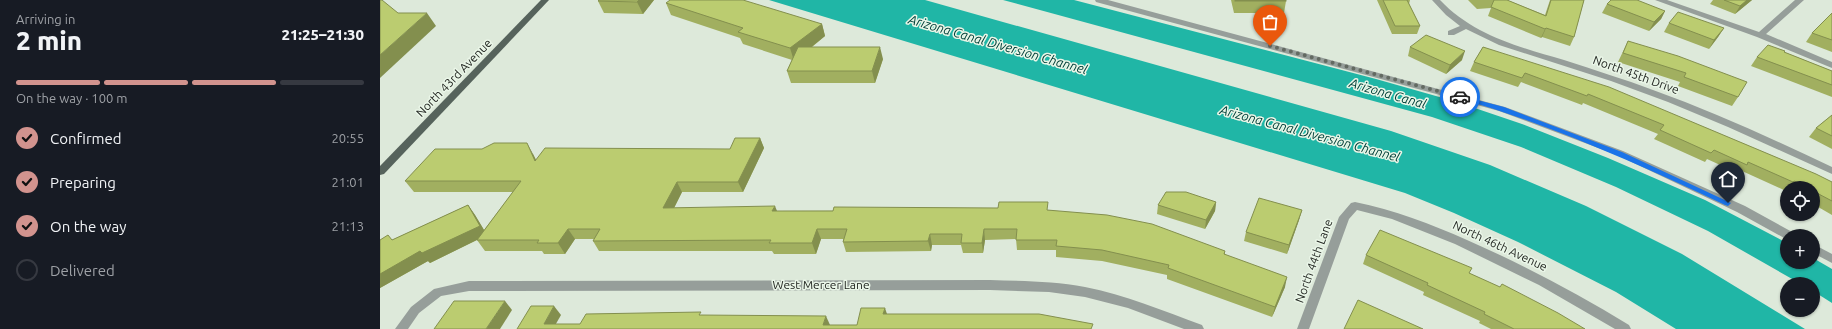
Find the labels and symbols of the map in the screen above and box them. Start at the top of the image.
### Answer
pin [1253,5,1287,46]
water label: Arizona Canal Diversion Channel [906,11,1089,76]
street label: North 43rd Avenue [413,36,494,119]
street label: North 45th Drive [1591,53,1681,96]
water label: Arizona Canal [1347,75,1428,111]
courier [1440,77,1480,117]
water label: Arizona Canal Diversion Channel [1218,102,1402,164]
pin [1711,162,1745,203]
street label: North 44th Lane [1292,217,1335,304]
street label: North 46th Avenue [1451,218,1550,273]
street label: West Mercer Lane [772,278,870,291]

